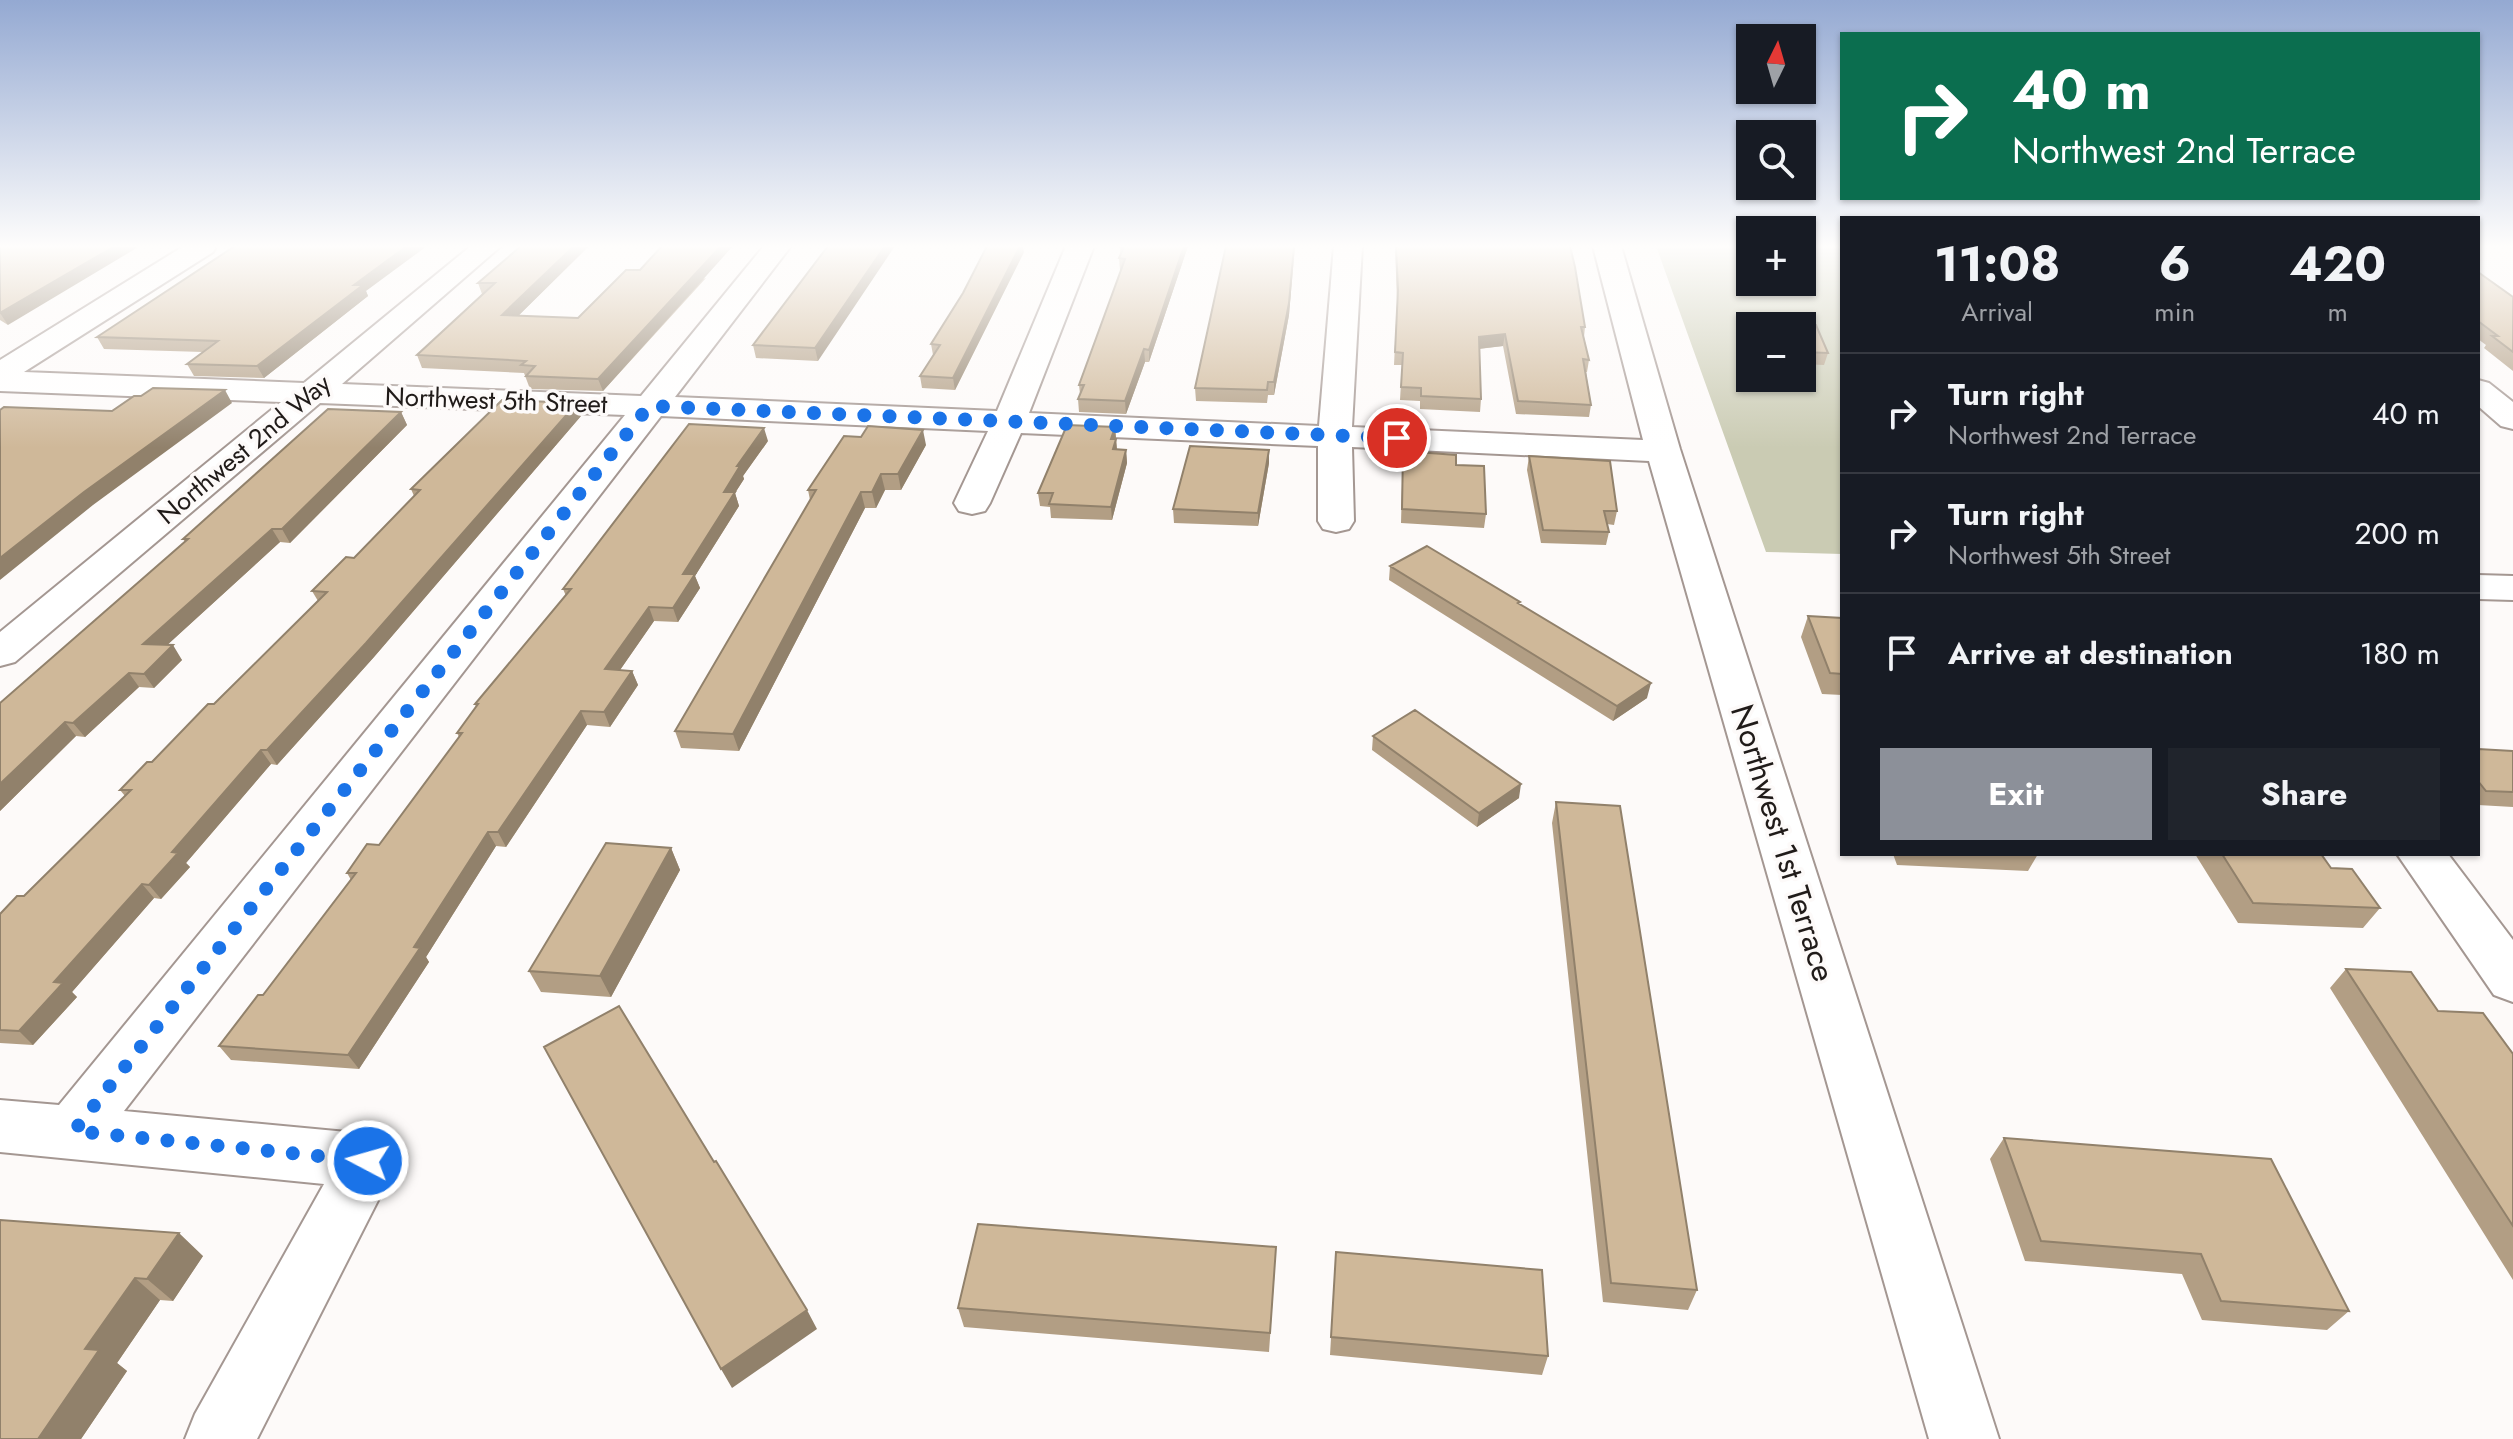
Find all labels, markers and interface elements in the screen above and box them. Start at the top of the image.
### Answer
north arrow [1736,24,1816,104]
map controls [1736,24,1816,392]
text: 40 m [2012,49,2151,130]
icon: right [1880,64,1984,168]
button: search [1736,120,1816,200]
text: Northwest 2nd Terrace [2012,124,2356,176]
button: + [1736,216,1816,296]
text: 11:08 [1934,230,2060,299]
text: 6 [2159,230,2191,299]
text: 420 [2289,230,2386,299]
text: Arrival [1961,293,2033,331]
text: min [2154,293,2195,331]
text: m [2327,293,2348,331]
button: − [1736,312,1816,392]
street label: Northwest 2nd Way [149,365,339,533]
text: Turn right [1948,373,2084,416]
street label: Northwest 5th Street [384,377,609,423]
icon: right [1880,391,1924,435]
text: 40 m [2372,392,2440,435]
pin [1363,404,1431,472]
icon: arrive [1375,416,1419,460]
text: Northwest 2nd Terrace [1948,416,2196,454]
text: Turn right [1948,493,2084,536]
icon: right [1880,511,1924,555]
text: 200 m [2355,512,2440,555]
text: Northwest 5th Street [1948,536,2171,574]
icon: arrive [1880,631,1924,675]
text: Arrive at destination [1948,632,2233,675]
text: 180 m [2360,632,2440,675]
street label: Northwest 1st Terrace [1719,699,1847,987]
button: Exit [1880,748,2152,840]
button: Share [2168,748,2440,840]
position arrow [326,1119,410,1203]

